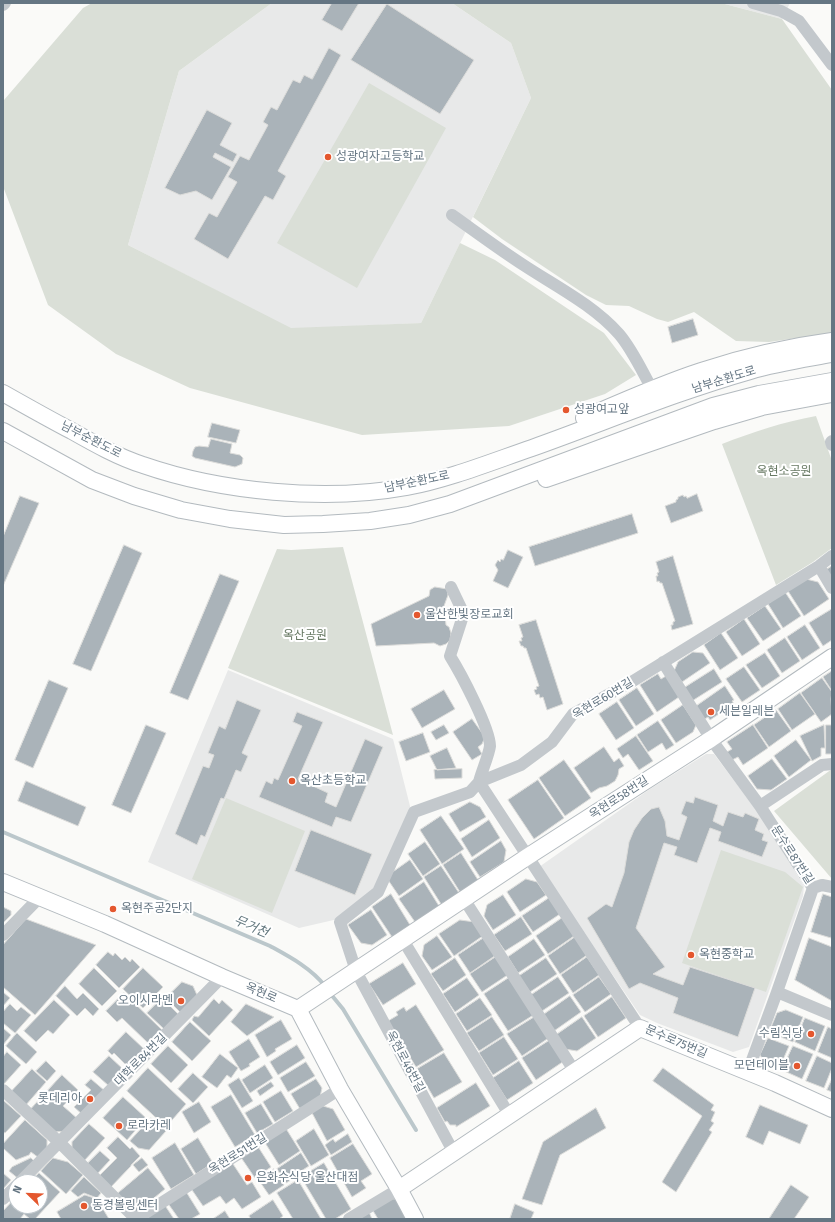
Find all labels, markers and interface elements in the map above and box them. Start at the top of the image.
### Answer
place label: 성광여자고등학교 [336,150,424,164]
marker: 성광여자고등학교 [323,152,333,162]
street label: 남부순환도로 [690,363,758,397]
place label: 성광여고앞 [574,403,629,417]
marker: 성광여고앞 [561,405,571,415]
street label: 남부순환도로 [58,419,124,461]
park label: 옥현소공원 [756,465,812,479]
street label: 남부순환도로 [383,468,451,496]
place label: 울산한빛장로교회 [425,608,513,622]
marker: 울산한빛장로교회 [412,610,422,620]
park label: 옥산공원 [283,629,327,643]
street label: 옥현로60번길 [570,675,636,723]
place label: 세븐일레븐 [719,705,774,719]
marker: 세븐일레븐 [706,707,716,717]
street label: 옥현로58번길 [587,773,651,823]
place label: 옥산초등학교 [300,774,366,788]
marker: 옥산초등학교 [287,776,297,786]
street label: 문수로87번길 [768,823,816,887]
place label: 옥현주공2단지 [121,902,193,916]
marker: 옥현주공2단지 [108,904,118,914]
water label: 무거천 [231,913,271,941]
place label: 옥현중학교 [699,948,754,962]
marker: 옥현중학교 [686,950,696,960]
street label: 옥현로 [243,980,279,1006]
place label: 오이시라멘 [118,994,173,1008]
marker: 오이시라멘 [176,996,186,1006]
street label: 문수로75번길 [643,1022,709,1062]
place label: 수림식당 [759,1027,803,1041]
street label: 옥현로46번길 [383,1029,427,1095]
marker: 수림식당 [806,1029,816,1039]
street label: 대학로84번길 [112,1031,170,1089]
place label: 모던테이블 [734,1059,789,1073]
marker: 모던테이블 [792,1061,802,1071]
place label: 롯데리아 [38,1092,82,1106]
marker: 롯데리아 [85,1094,95,1104]
place label: 로라카레 [127,1119,171,1133]
marker: 로라카레 [114,1121,124,1131]
street label: 옥현로51번길 [206,1130,270,1178]
place label: 은화수식당 울산대점 [256,1171,359,1185]
marker: 은화수식당 울산대점 [243,1173,253,1183]
north arrow [8,1174,48,1214]
text: N [10,1184,25,1195]
place label: 동경볼링센터 [92,1199,158,1213]
marker: 동경볼링센터 [79,1201,89,1211]

